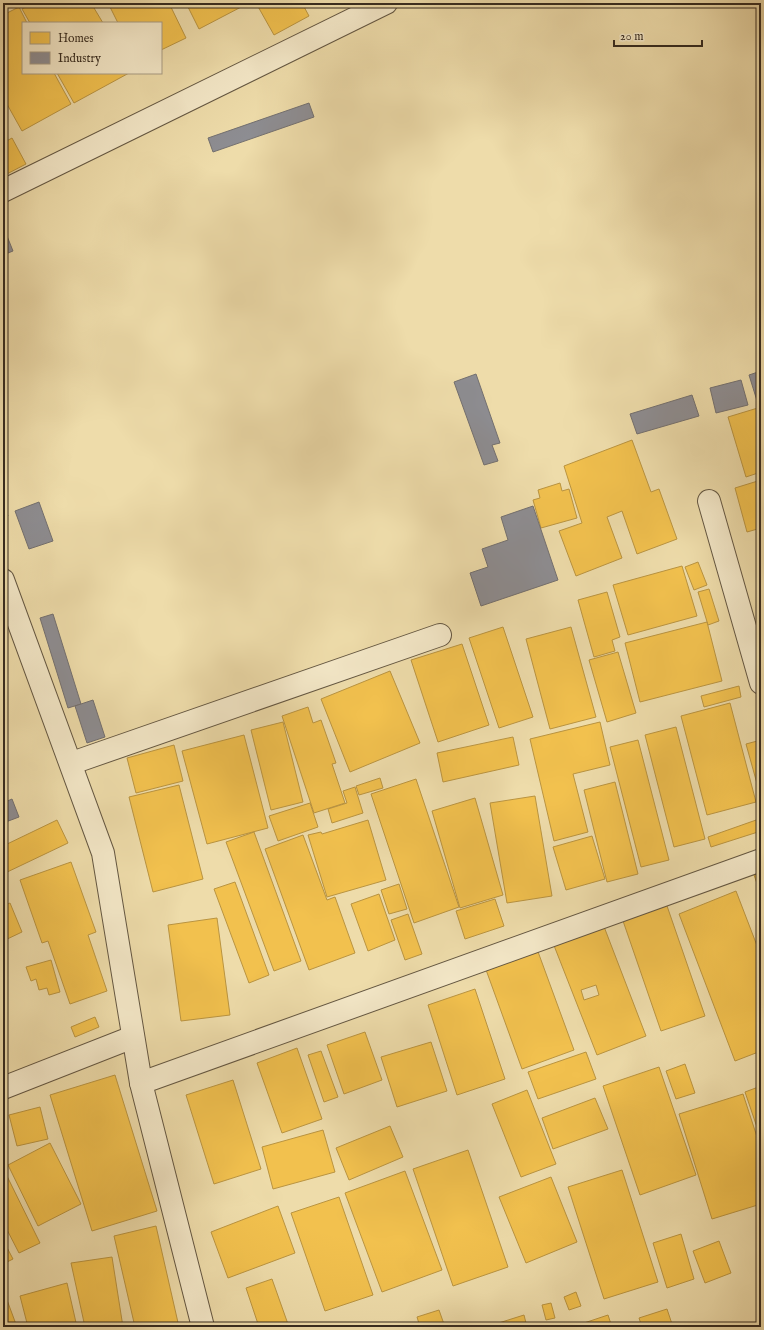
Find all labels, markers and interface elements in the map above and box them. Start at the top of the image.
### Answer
legend [22,22,162,74]
scale bar [614,22,702,48]
text: 20 m [620,29,643,44]
text: Homes [58,31,94,46]
text: Industry [58,51,101,66]

